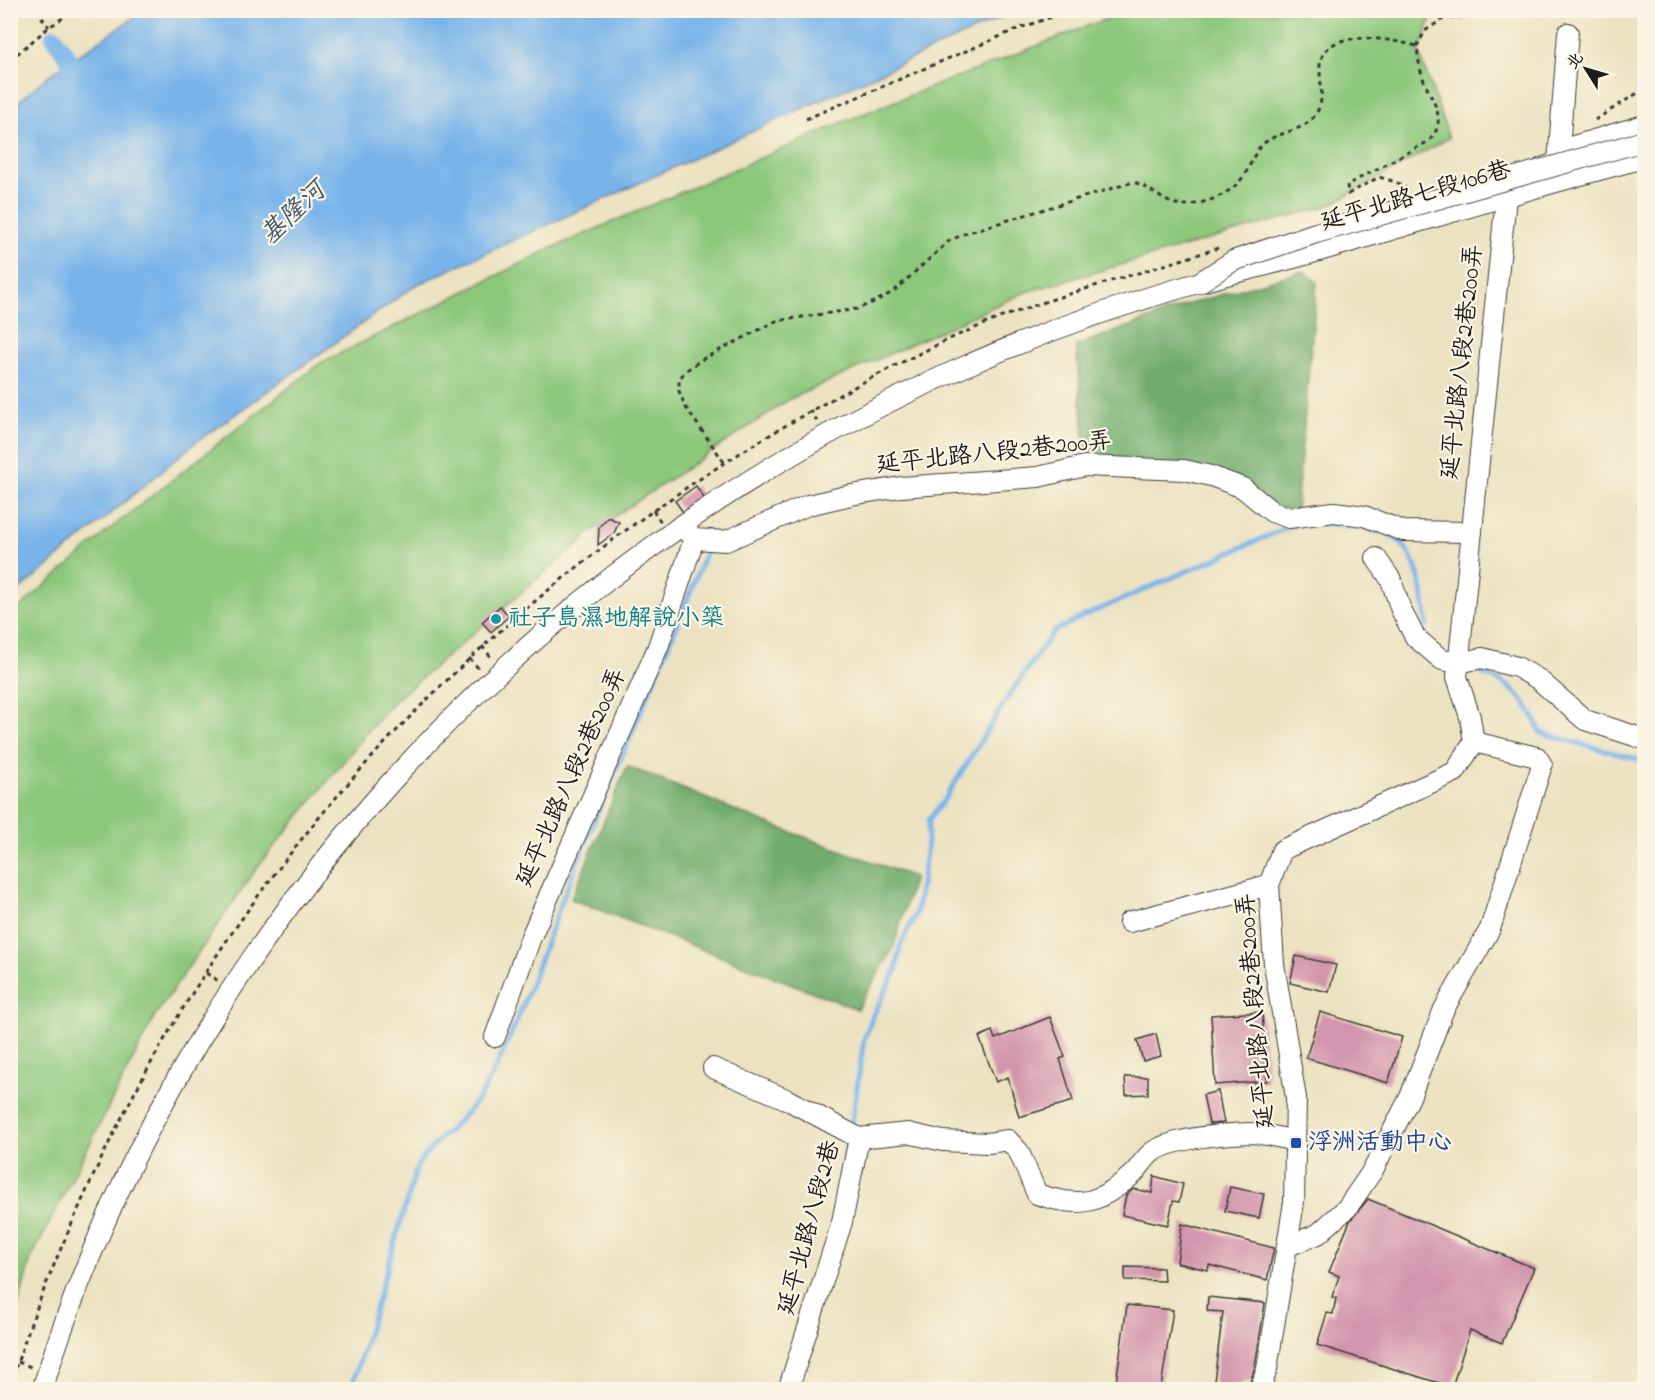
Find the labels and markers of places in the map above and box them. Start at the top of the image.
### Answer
place label: 社子島濕地解說小築 [508,602,724,637]
marker: 社子島濕地解說小築 [489,612,503,626]
place label: 浮洲活動中心 [1308,1126,1452,1161]
marker: 浮洲活動中心 [1289,1136,1303,1150]

